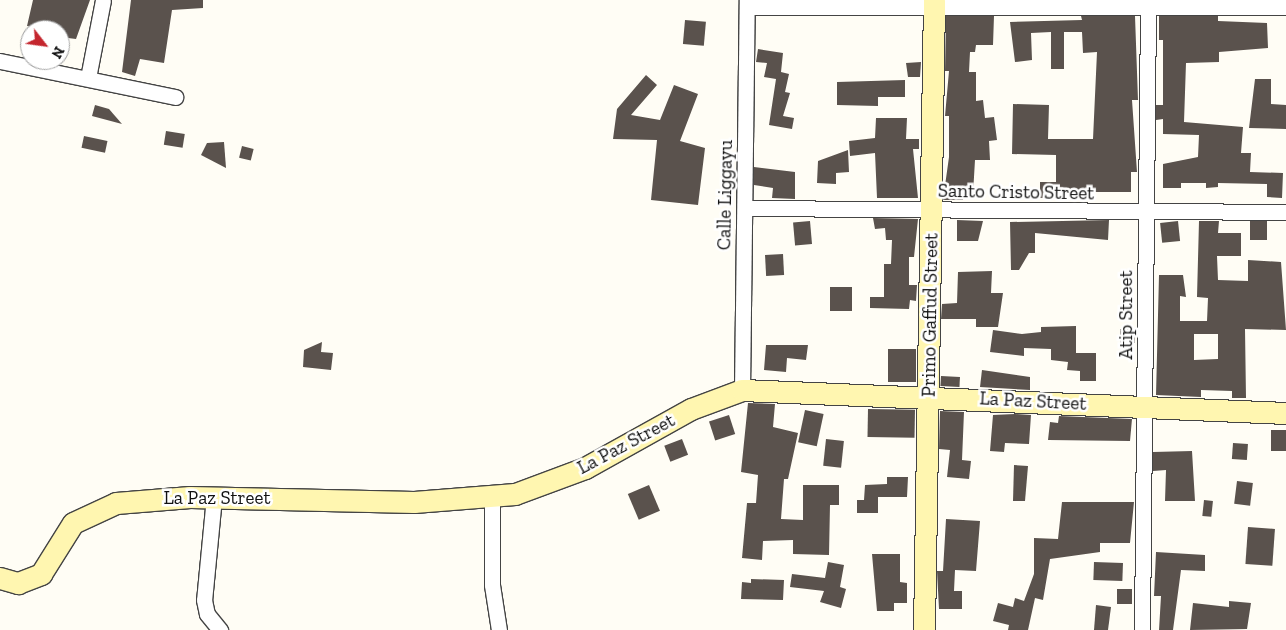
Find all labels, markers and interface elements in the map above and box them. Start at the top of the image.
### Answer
north arrow [20,20,70,70]
text: N [48,43,68,61]
street label: Calle Liggayu [713,140,737,250]
street label: Santo Cristo Street [938,179,1094,205]
street label: Primo Gaffud Street [917,233,943,397]
street label: Atip Street [1115,270,1137,360]
street label: La Paz Street [979,387,1087,415]
street label: La Paz Street [573,409,679,479]
street label: La Paz Street [163,487,271,509]

